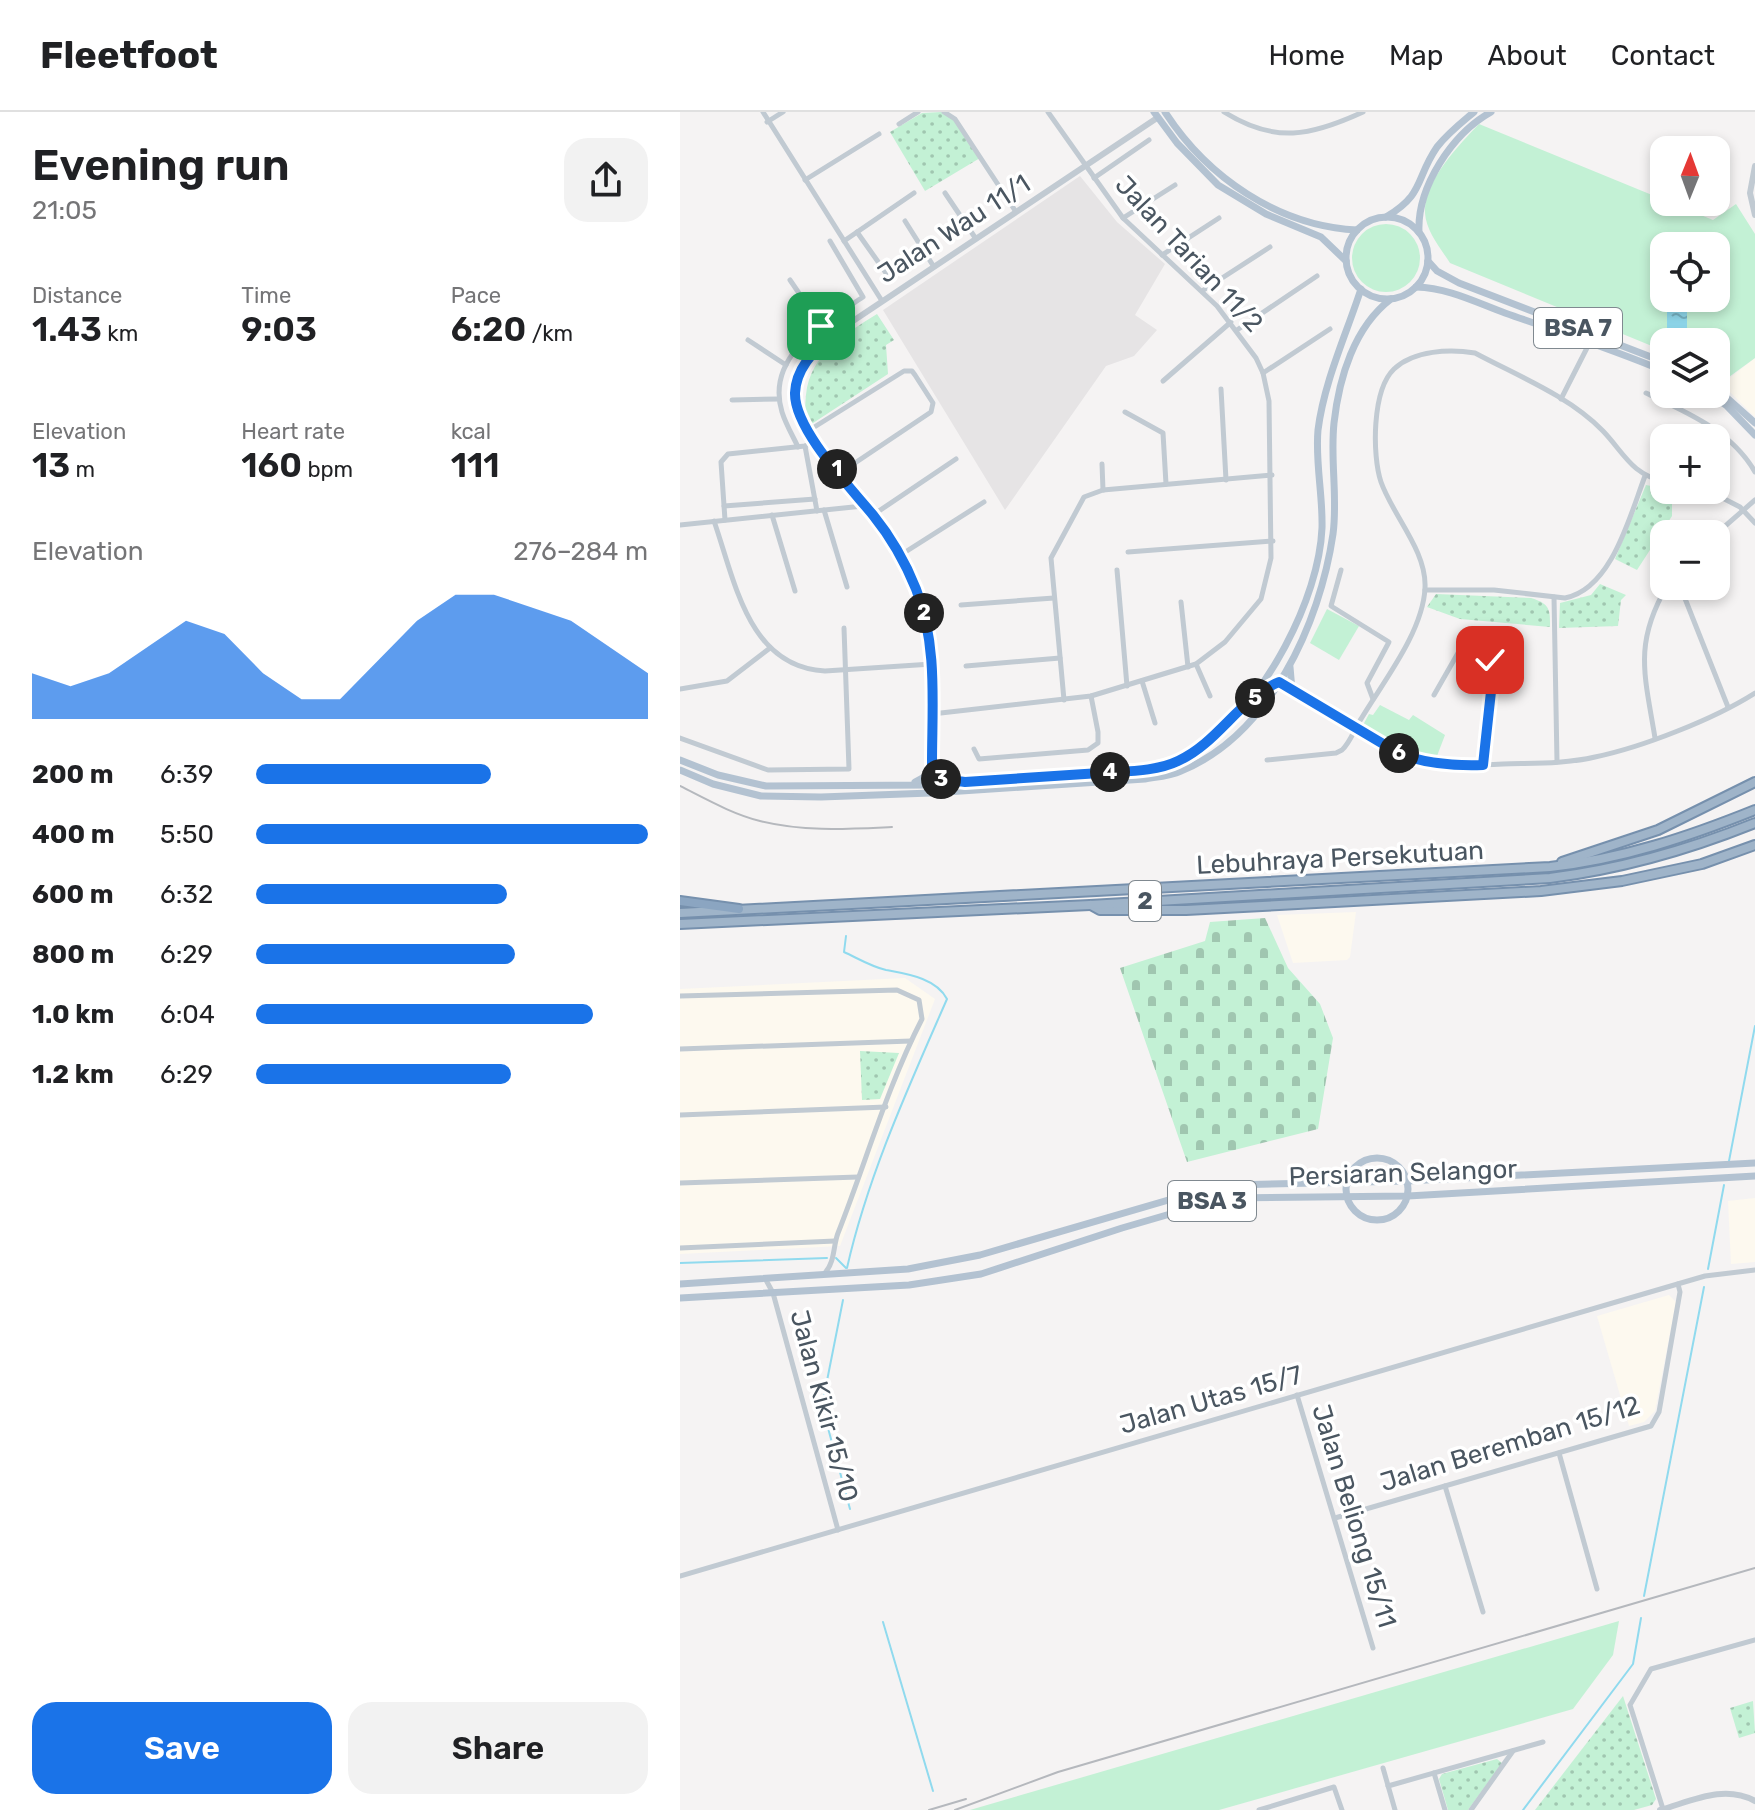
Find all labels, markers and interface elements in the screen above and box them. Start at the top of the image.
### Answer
text: Fleetfoot [40,32,218,78]
text: Home [1268,39,1345,72]
text: Map [1389,39,1443,72]
text: About [1487,39,1567,72]
text: Contact [1611,39,1715,72]
north arrow [1650,136,1730,216]
map controls [1650,136,1730,600]
button: share [564,138,648,222]
text: Evening run [32,139,290,191]
street label: Jalan Wau 11/1 [872,168,1036,290]
street label: Jalan Tarian 11/2 [1109,169,1269,339]
text: 21:05 [32,195,97,226]
button: locate [1650,232,1730,312]
text: Distance [32,282,122,309]
text: Time [241,282,291,309]
text: Pace [451,282,501,309]
pin [787,292,855,360]
icon: arrive [799,304,843,348]
road number: BSA 7 [1534,308,1622,348]
text: 1.43 [32,309,102,350]
text: 9:03 [241,309,317,350]
text: 6:20 [451,309,526,350]
text: km [102,320,138,347]
text: /km [526,320,573,347]
button: layers [1650,328,1730,408]
text: Elevation [32,418,126,445]
text: Heart rate [241,418,345,445]
text: kcal [451,418,491,445]
button: + [1650,424,1730,504]
text: 13 [32,445,70,486]
text: 160 [241,445,302,486]
text: 111 [451,445,500,486]
pin: 1 [817,449,857,489]
text: 1 [832,455,842,482]
text: m [70,456,95,483]
text: bpm [302,456,353,483]
button: − [1650,520,1730,600]
text: Elevation [32,536,143,567]
text: 276–284 m [513,536,648,567]
pin: 2 [904,593,944,633]
text: 2 [917,599,931,626]
pin [1456,626,1524,694]
icon: check [1468,638,1512,682]
pin: 5 [1235,678,1275,718]
text: 5 [1248,684,1262,711]
pin: 6 [1379,733,1419,773]
text: 6 [1392,739,1406,766]
pin: 4 [1090,752,1130,792]
text: 4 [1102,758,1118,785]
text: 200 m [32,759,114,790]
text: 6:39 [160,759,213,790]
pin: 3 [921,759,961,799]
text: 3 [934,765,948,792]
text: 400 m [32,819,114,850]
text: 5:50 [160,819,214,850]
street label: Lebuhraya Persekutuan [1195,835,1485,881]
text: 600 m [32,879,114,910]
text: 6:32 [160,879,213,910]
road number: 2 [1129,881,1161,921]
text: 800 m [32,939,114,970]
text: 6:29 [160,939,213,970]
text: 1.0 km [32,999,114,1030]
text: 6:04 [160,999,215,1030]
text: 1.2 km [32,1059,114,1090]
text: 6:29 [160,1059,213,1090]
street label: Persiaran Selangor [1288,1154,1518,1192]
road number: BSA 3 [1168,1181,1256,1221]
street label: Jalan Kikir 15/10 [783,1307,865,1505]
street label: Jalan Utas 15/7 [1116,1359,1306,1441]
street label: Jalan Beremban 15/12 [1376,1390,1644,1498]
street label: Jalan Beliong 15/11 [1305,1401,1403,1631]
button: Save [32,1702,332,1794]
button: Share [348,1702,648,1794]

